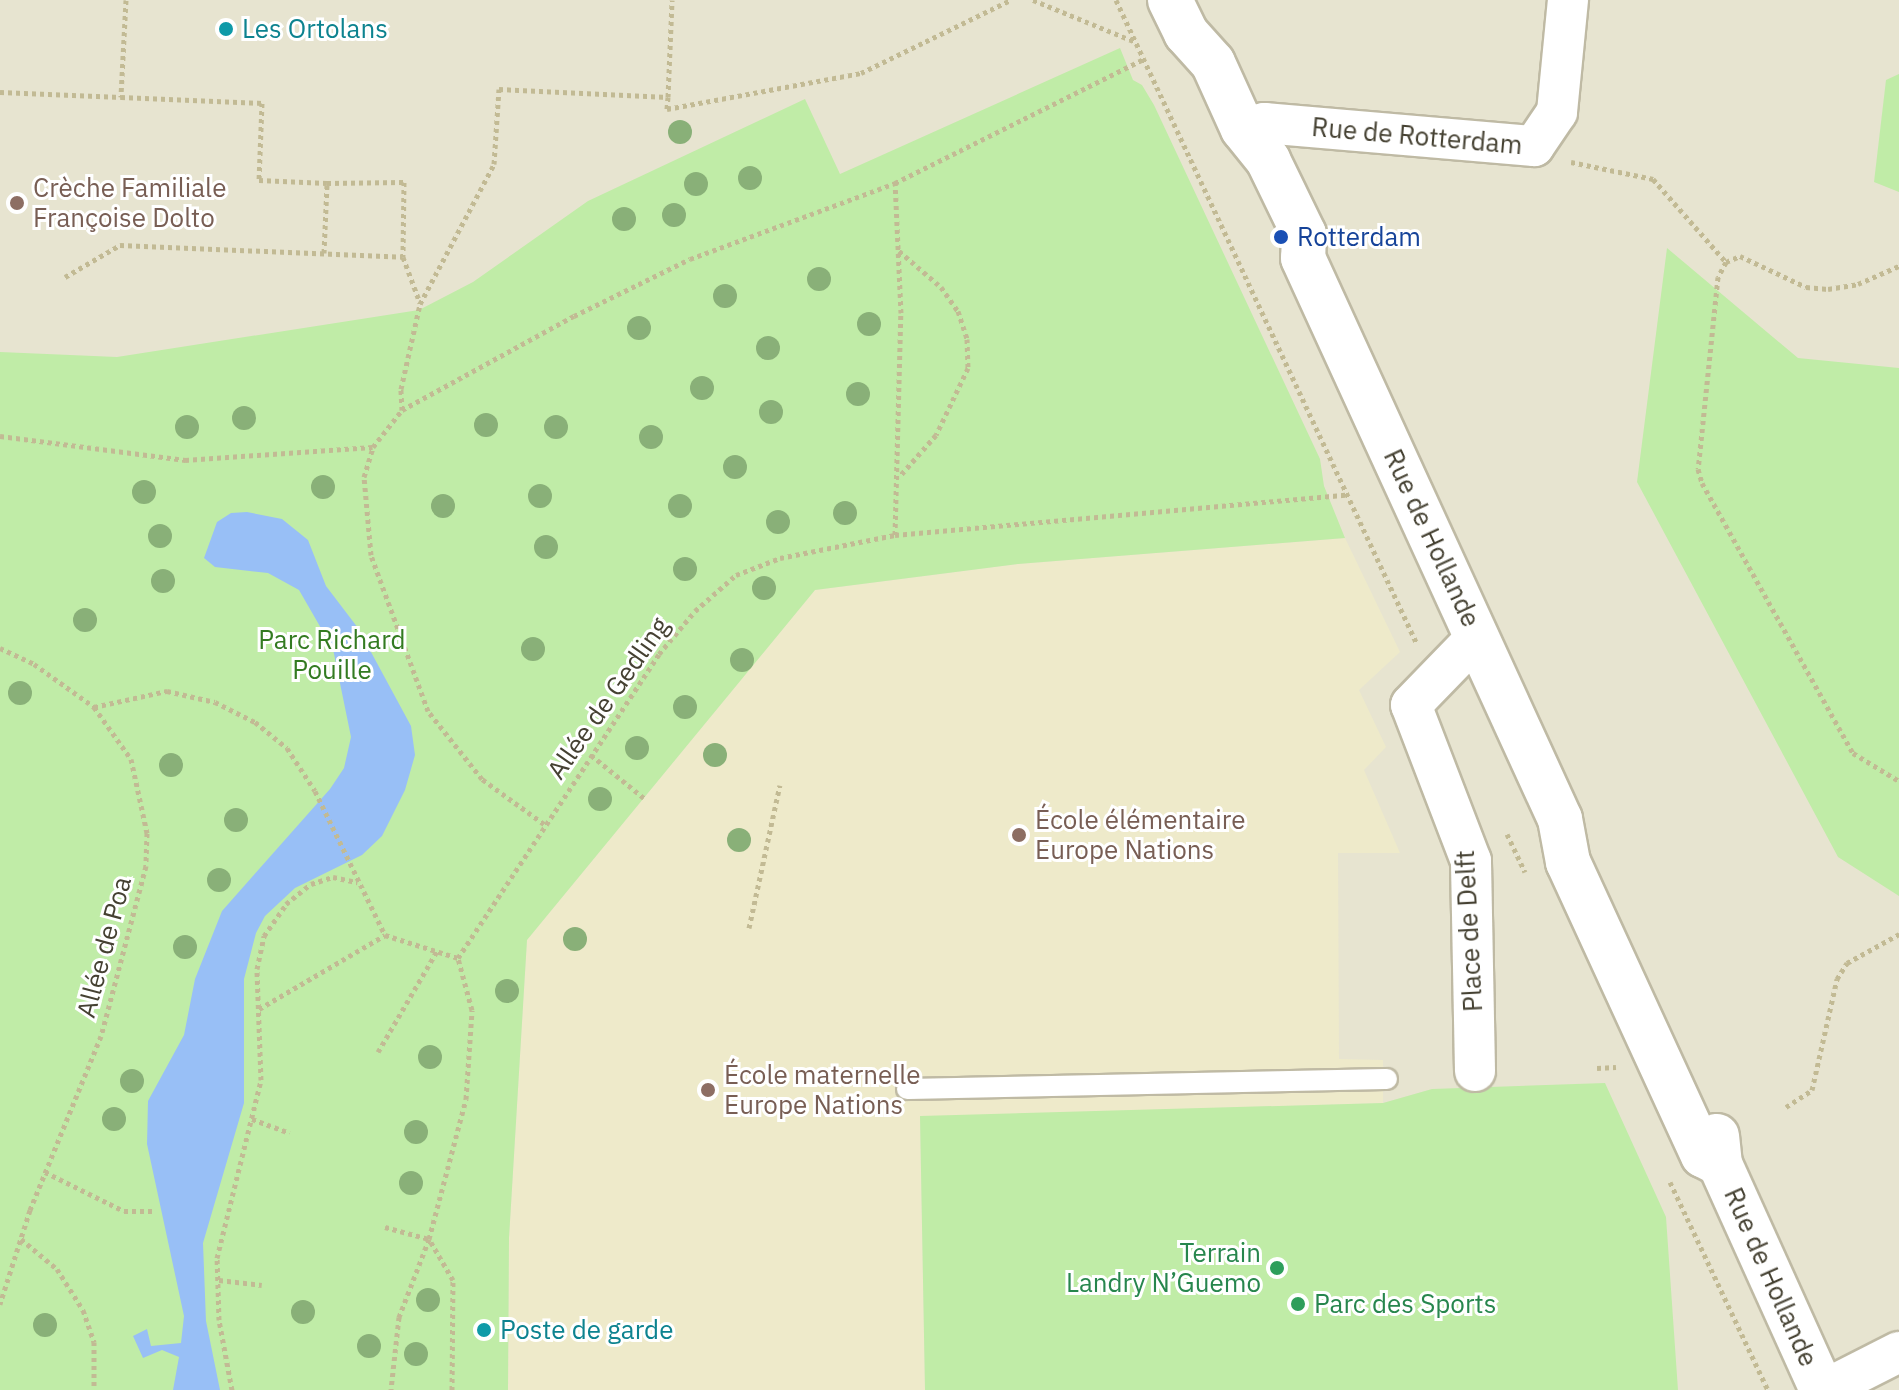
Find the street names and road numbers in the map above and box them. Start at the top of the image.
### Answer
street label: Rue de Rotterdam [1310,111,1524,161]
street label: Rue de Hollande [1377,444,1487,632]
street label: Allée de Gedling [541,611,675,785]
street label: Place de Delft [1449,849,1489,1013]
street label: Allée de Poa [70,873,138,1021]
street label: Rue de Hollande [1718,1183,1824,1371]

